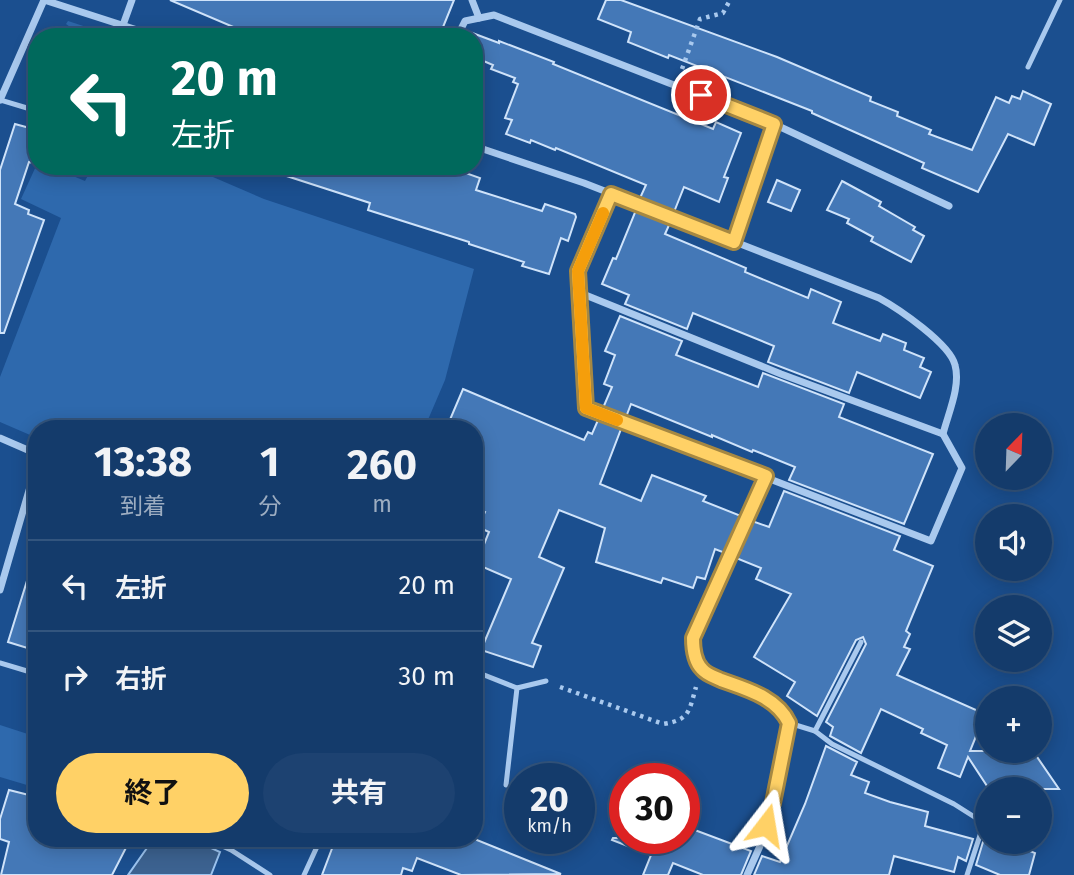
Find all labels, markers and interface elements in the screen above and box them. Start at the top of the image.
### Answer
text: 20 m [171,49,278,108]
icon: left [56,56,147,147]
pin [671,65,731,125]
icon: arrive [682,76,720,114]
text: 左折 [171,116,235,154]
north arrow [975,413,1052,490]
map controls [975,413,1052,854]
text: 13:38 [94,437,192,487]
text: 1 [260,437,279,487]
text: 260 [347,440,417,490]
text: m [372,490,392,518]
text: 到着 [120,492,166,520]
text: 分 [258,492,281,520]
button: sound [975,504,1052,581]
icon: left [56,567,94,605]
text: 20 m [398,570,455,601]
text: 左折 [115,573,167,604]
button: layers [975,595,1052,672]
icon: right [56,658,94,696]
text: 30 m [398,661,455,692]
text: 右折 [115,664,167,695]
button: + [975,686,1052,763]
button: 終了 [56,753,249,833]
button: 共有 [263,753,455,833]
speed limit sign: 30 [609,763,700,854]
button: − [975,777,1052,854]
text: 20 [530,778,569,820]
position arrow [729,788,803,862]
text: km/h [527,815,572,837]

